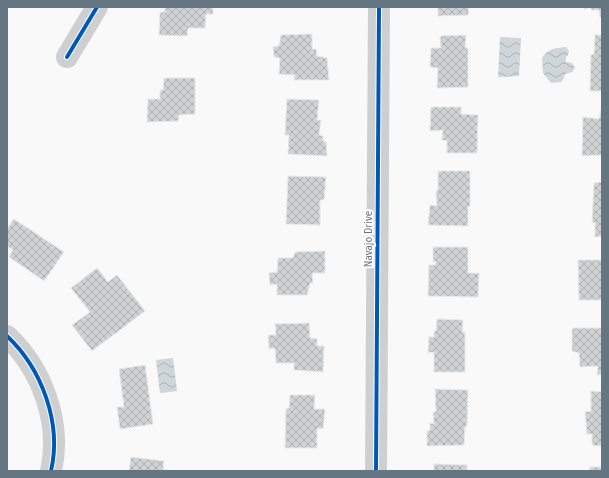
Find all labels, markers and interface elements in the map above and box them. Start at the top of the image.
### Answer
street label: Navajo Drive [362,211,375,267]

